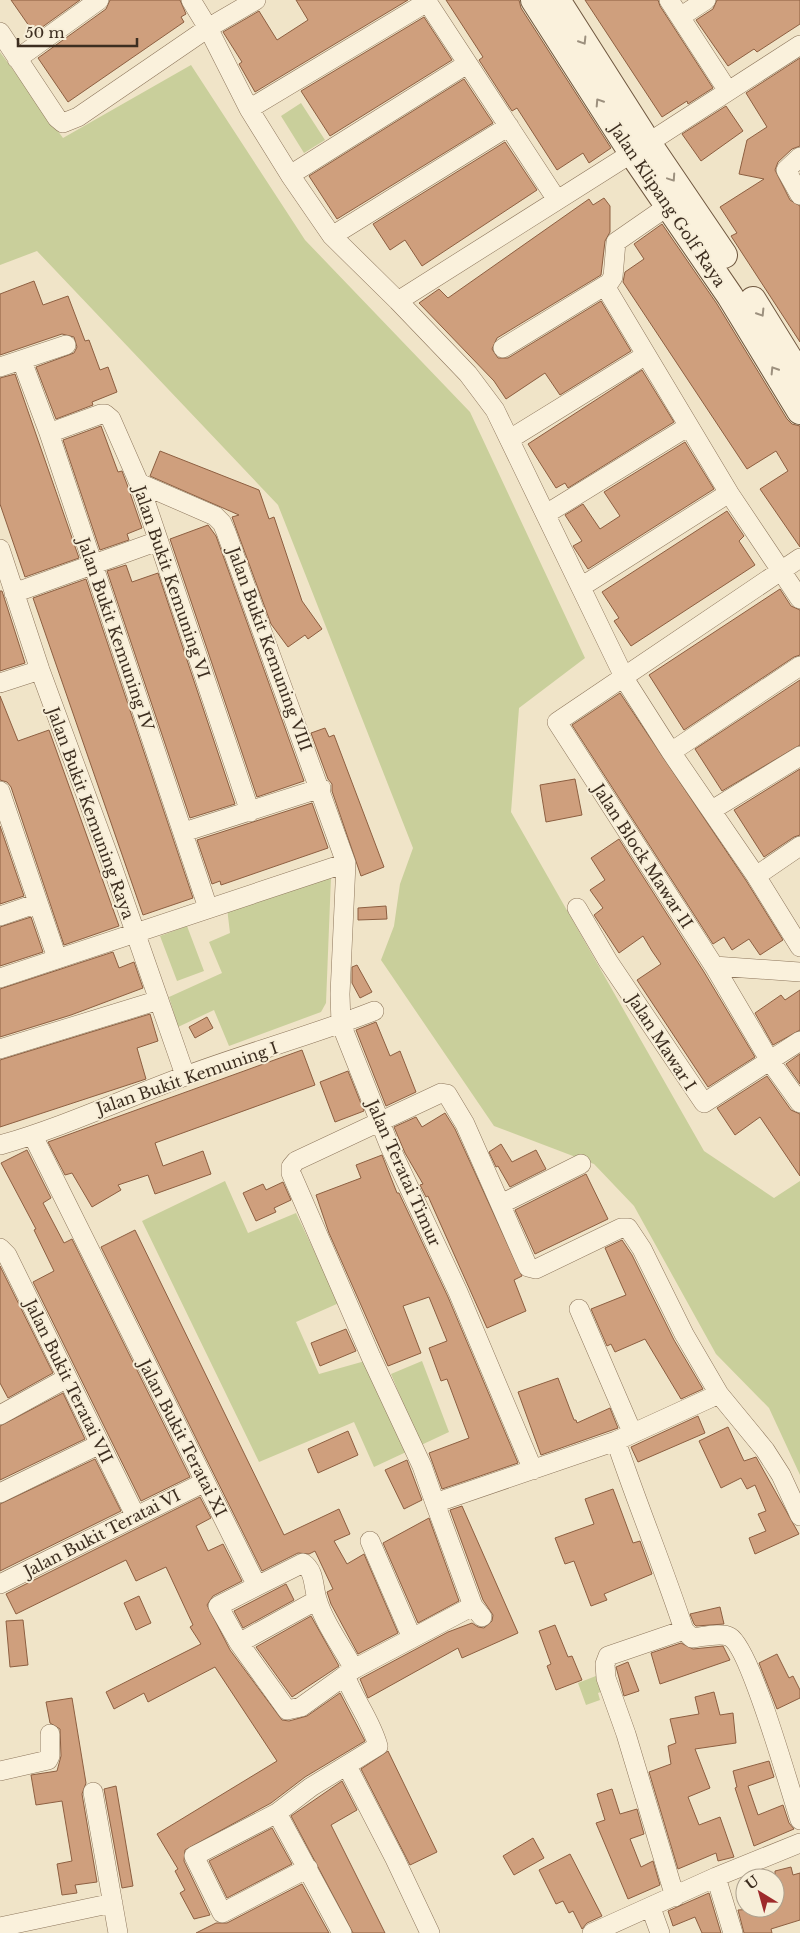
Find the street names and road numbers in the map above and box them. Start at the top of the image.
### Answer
street label: Jalan Klipang Golf Raya [605,118,730,291]
street label: Jalan Bukit Kemuning VI [129,481,214,681]
street label: Jalan Bukit Kemuning IV [73,533,159,734]
street label: Jalan Bukit Kemuning VIII [223,542,316,754]
street label: Jalan Bukit Kemuning Raya [43,702,139,922]
street label: Jalan Block Mawar II [588,778,697,932]
street label: Jalan Mawar I [622,988,701,1094]
street label: Jalan Bukit Kemuning I [92,1038,280,1119]
street label: Jalan Teratai Timur [362,1095,446,1250]
street label: Jalan Bukit Teratai VII [20,1294,117,1466]
street label: Jalan Bukit Teratai XI [134,1354,231,1520]
street label: Jalan Bukit Teratai VI [19,1485,184,1582]

